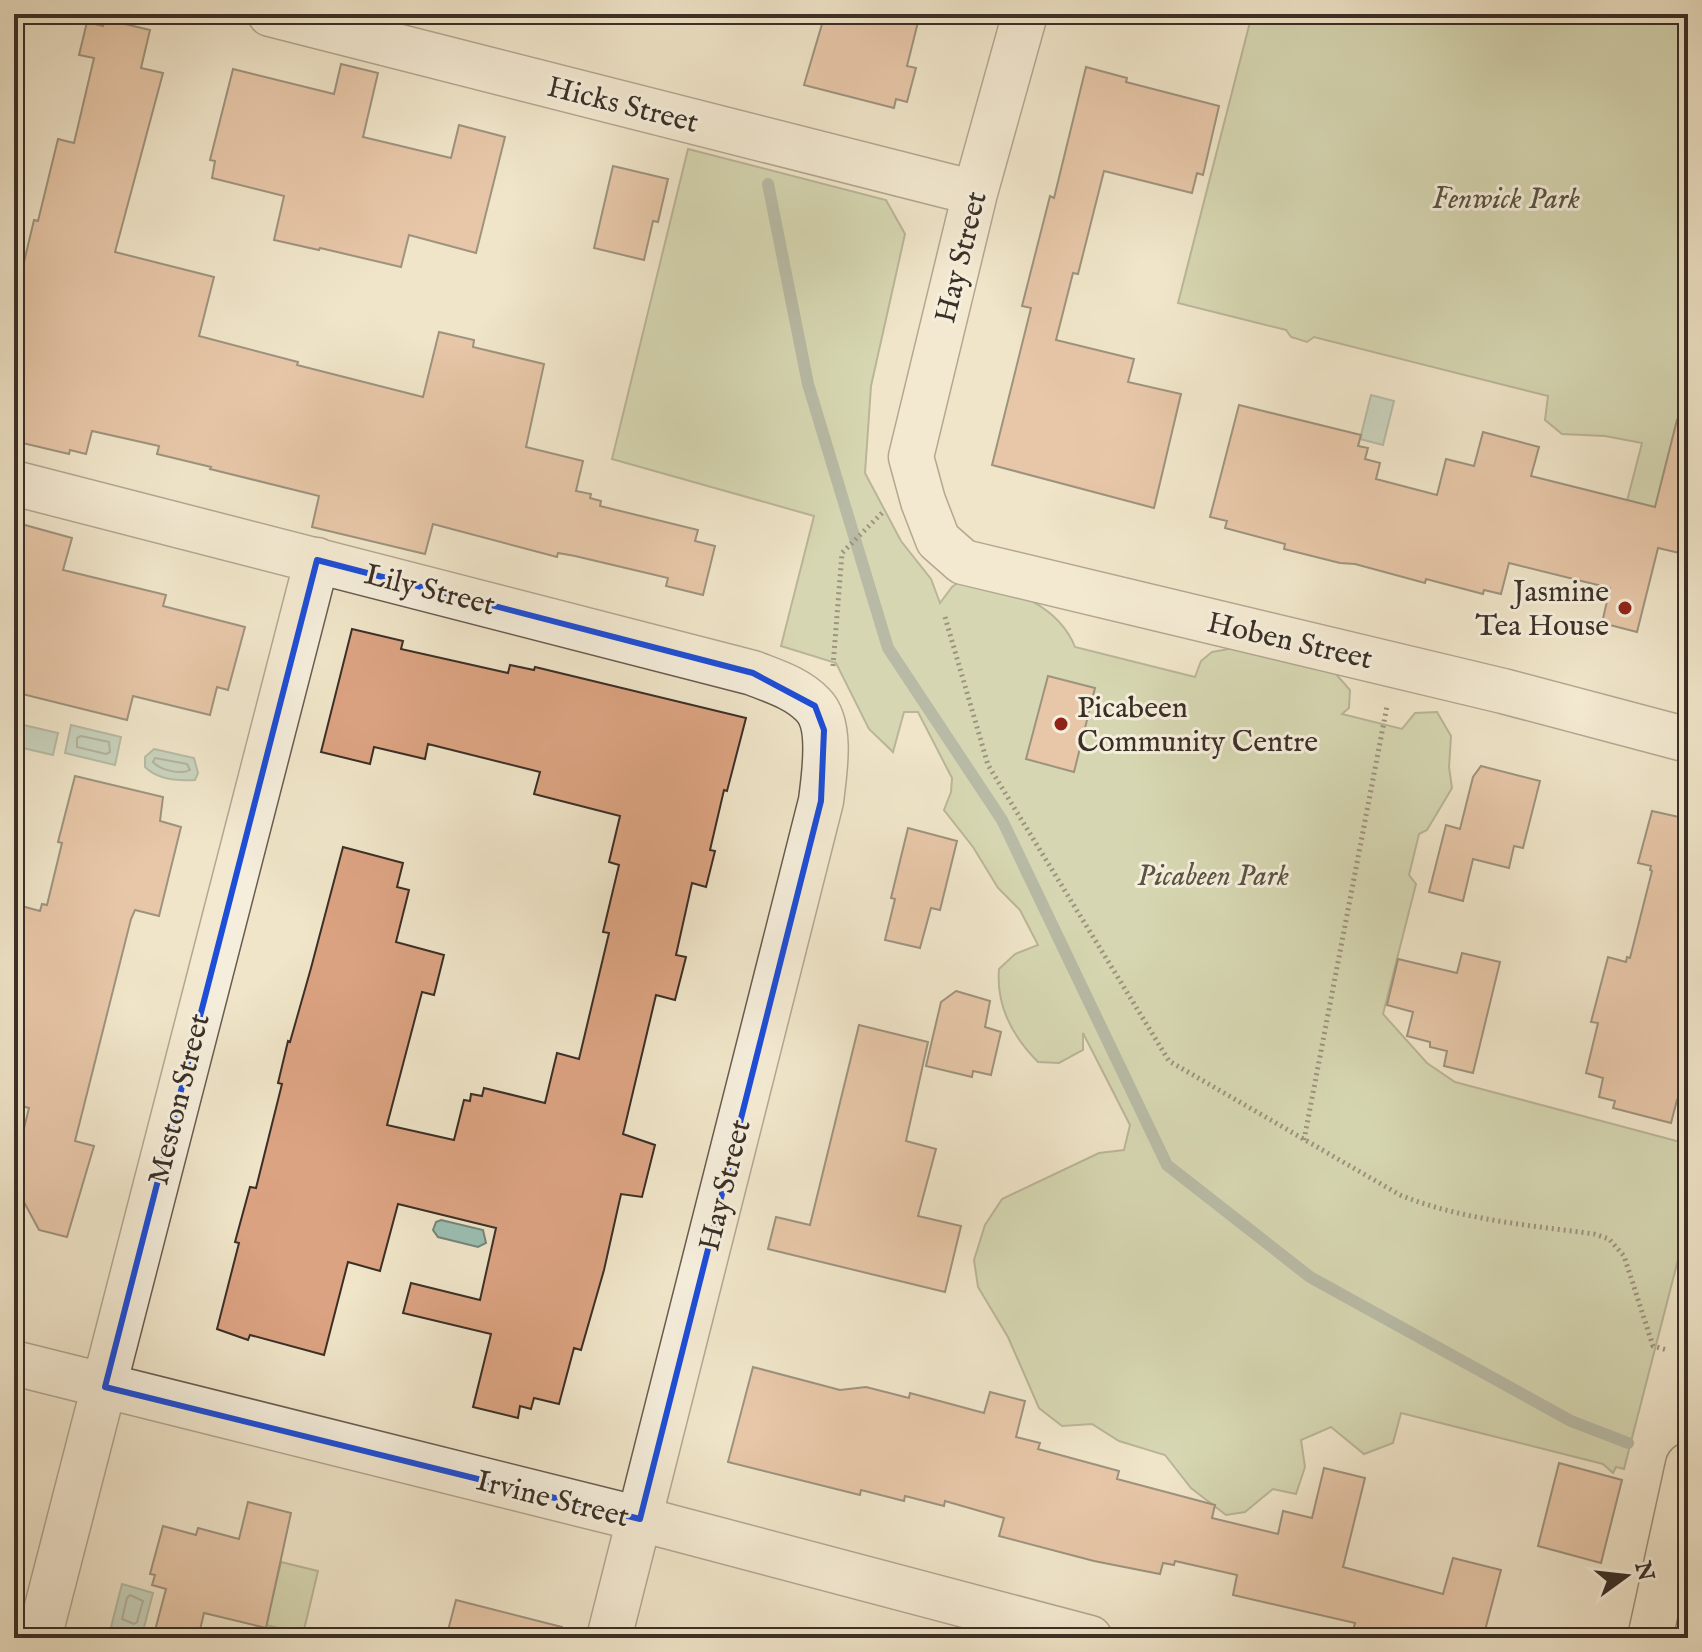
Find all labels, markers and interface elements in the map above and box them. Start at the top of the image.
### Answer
street label: Hicks Street [543,69,702,143]
park label: Fenwick Park [1432,181,1580,219]
street label: Hay Street [927,188,997,327]
street label: Lily Street [360,556,499,625]
place label: Jasmine Tea House [1475,574,1609,646]
marker: Jasmine Tea House [1616,599,1634,617]
street label: Hoben Street [1203,605,1376,679]
place label: Picabeen Community Centre [1077,690,1318,762]
marker: Picabeen Community Centre [1052,715,1070,733]
park label: Picabeen Park [1137,858,1289,896]
street label: Meston Street [140,1010,220,1189]
street label: Hay Street [691,1116,761,1255]
street label: Irvine Street [472,1463,633,1537]
north arrow [1586,1536,1666,1616]
text: N [1627,1558,1659,1584]

